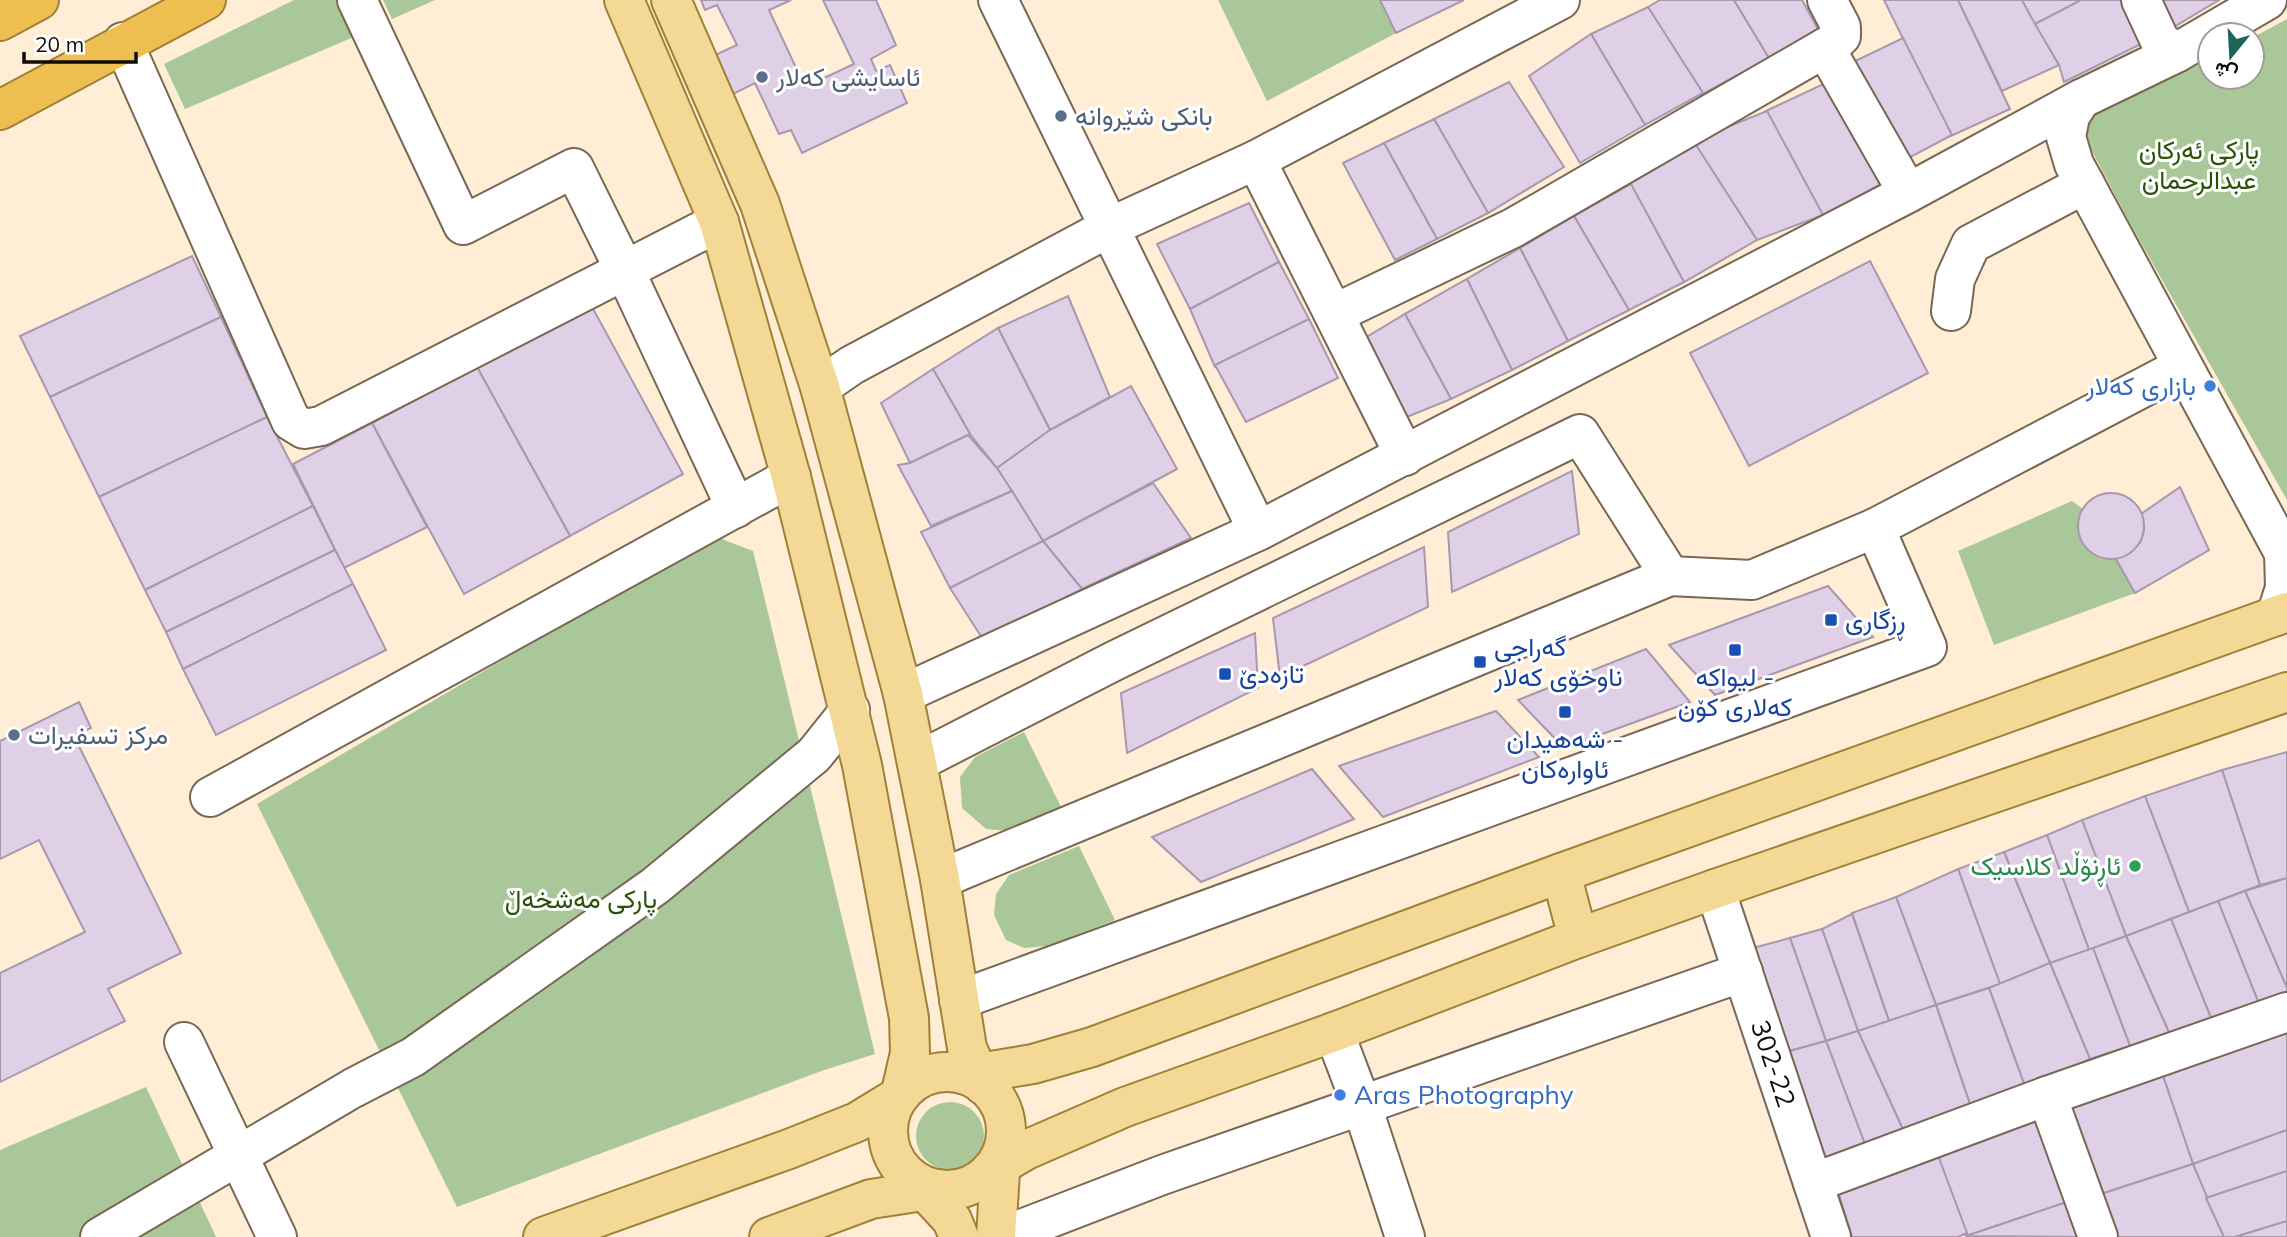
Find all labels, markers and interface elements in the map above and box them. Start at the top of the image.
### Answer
scale bar [24,21,136,65]
north arrow [2196,21,2266,91]
text: 20 m [35,31,84,57]
text: ش [2211,57,2240,87]
place label: ئاسایشی کەلار [775,60,921,93]
marker: ئاسایشی کەلار [754,69,770,85]
place label: بانکی شێروانە [1075,99,1213,132]
marker: بانکی شێروانە [1053,108,1069,124]
park label: پارکی ئەرکان عبدالرحمان [2139,133,2259,196]
place label: بازاری کەلار [2085,369,2196,402]
marker: بازاری کەلار [2202,378,2218,394]
place label: ڕزگاری [1845,603,1906,641]
marker: ڕزگاری [1823,612,1839,628]
place label: گەراجی ناوخۆی کەلار [1493,630,1623,693]
marker: لیواکە - کەلاری کۆن [1727,642,1743,658]
marker: گەراجی ناوخۆی کەلار [1472,654,1488,670]
place label: تازەدێ [1239,657,1304,690]
place label: لیواکە - کەلاری کۆن [1678,660,1792,723]
marker: تازەدێ [1217,666,1233,682]
marker: شەهیدان - ئاوارەکان [1557,704,1573,720]
place label: مركز تسفيرات [28,718,168,751]
place label: شەهیدان - ئاوارەکان [1507,722,1623,785]
marker: مركز تسفيرات [6,727,22,743]
place label: ئاڕنۆڵد کلاسیک [1970,849,2121,887]
marker: ئاڕنۆڵد کلاسیک [2127,858,2143,874]
park label: پارکی مەشخەڵ [505,882,657,917]
street label: 302-22 [1744,1016,1803,1111]
place label: Aras Photography [1354,1078,1574,1111]
marker: Aras Photography [1332,1087,1348,1103]

